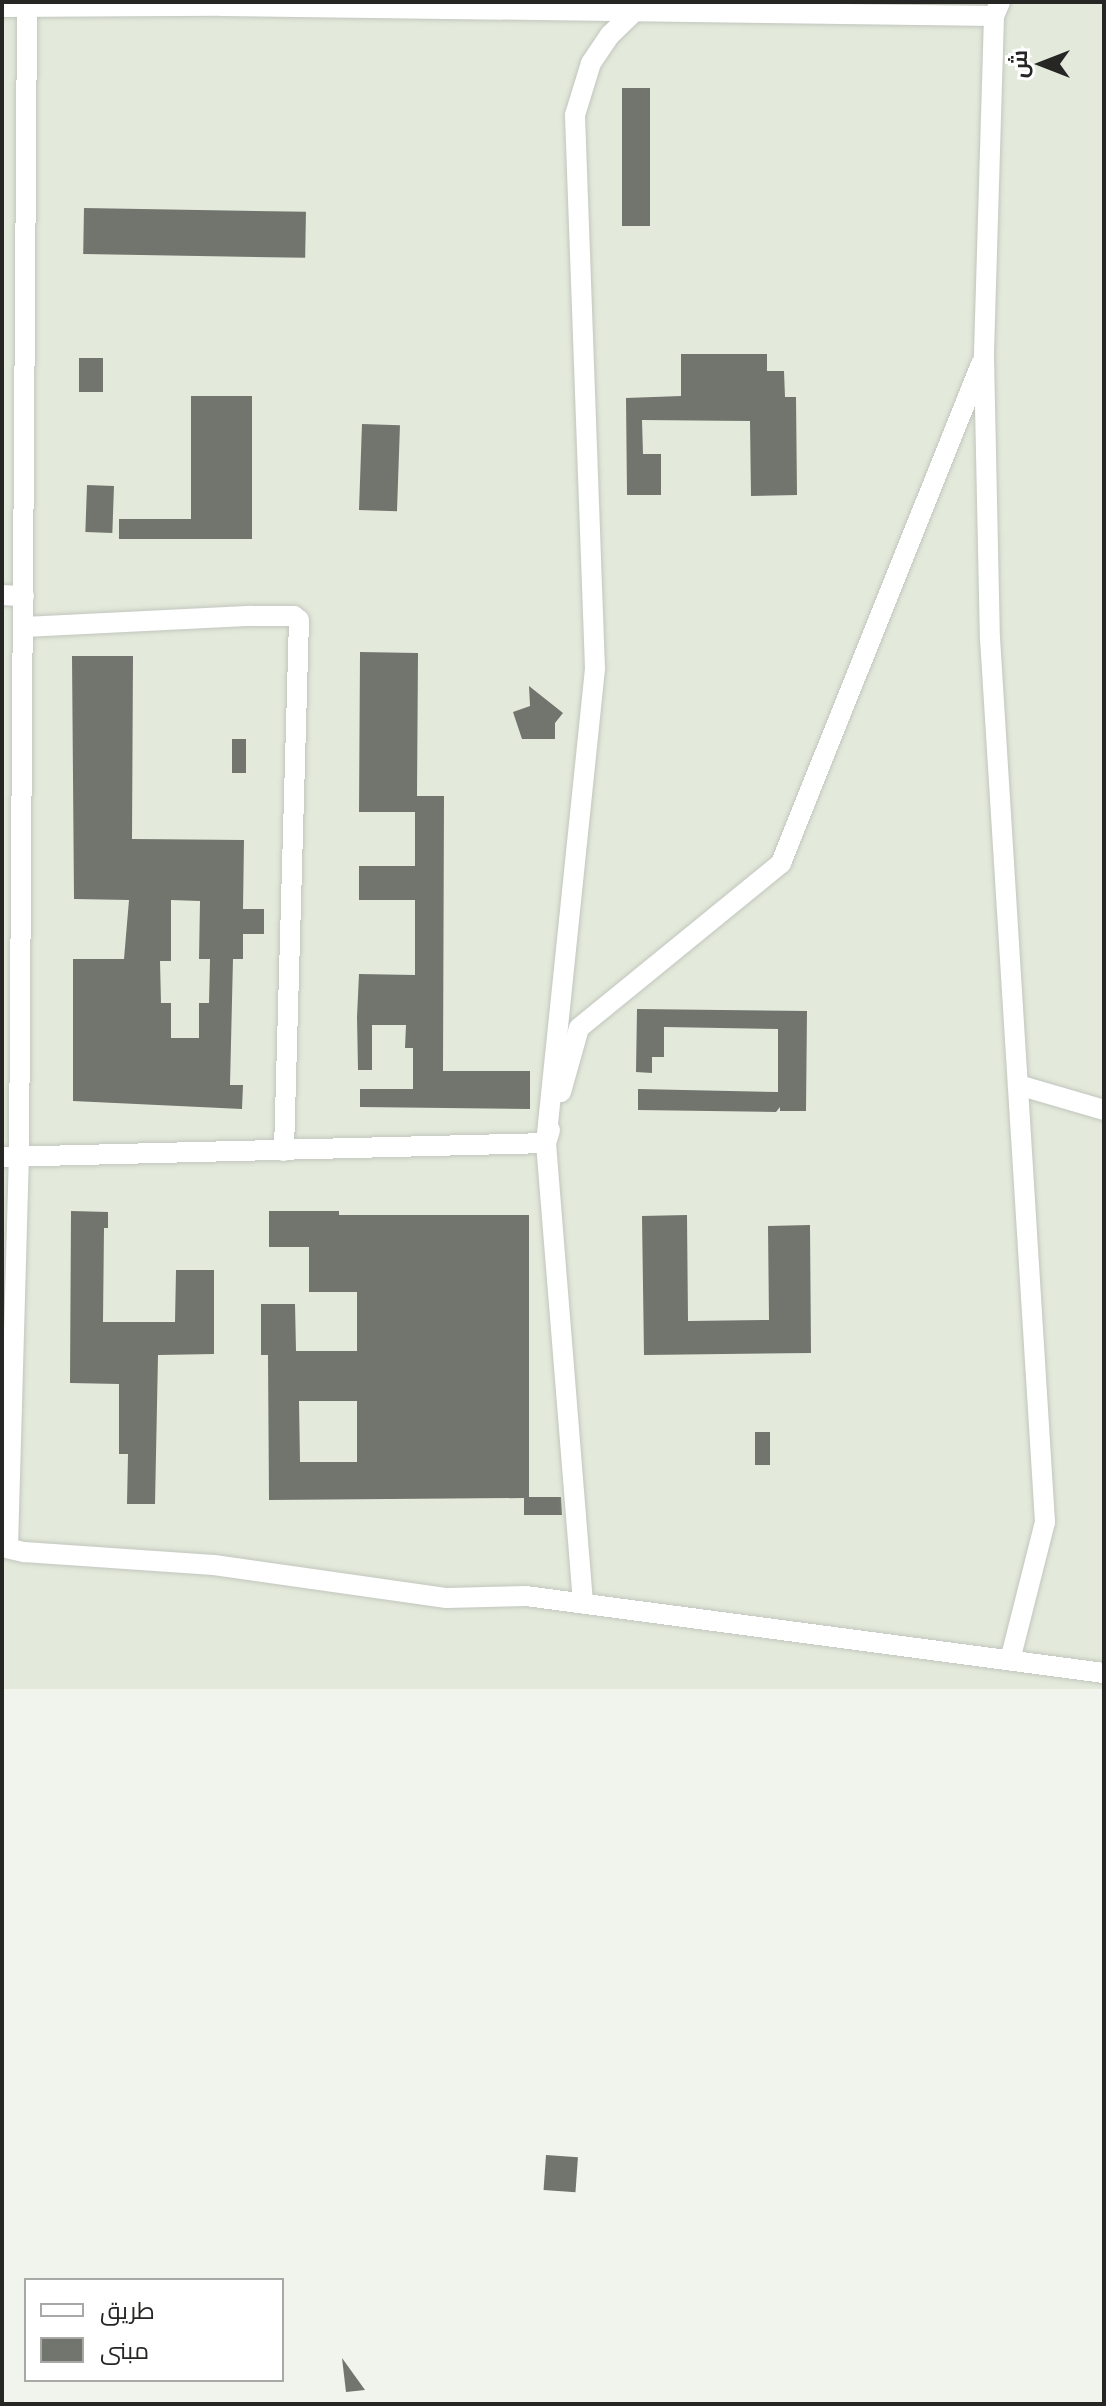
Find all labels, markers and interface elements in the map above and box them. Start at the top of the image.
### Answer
north arrow [1002,24,1082,104]
text: ش [1005,50,1031,78]
legend [24,2278,284,2382]
text: طريق [100,2295,155,2324]
text: مبنى [100,2335,149,2364]

